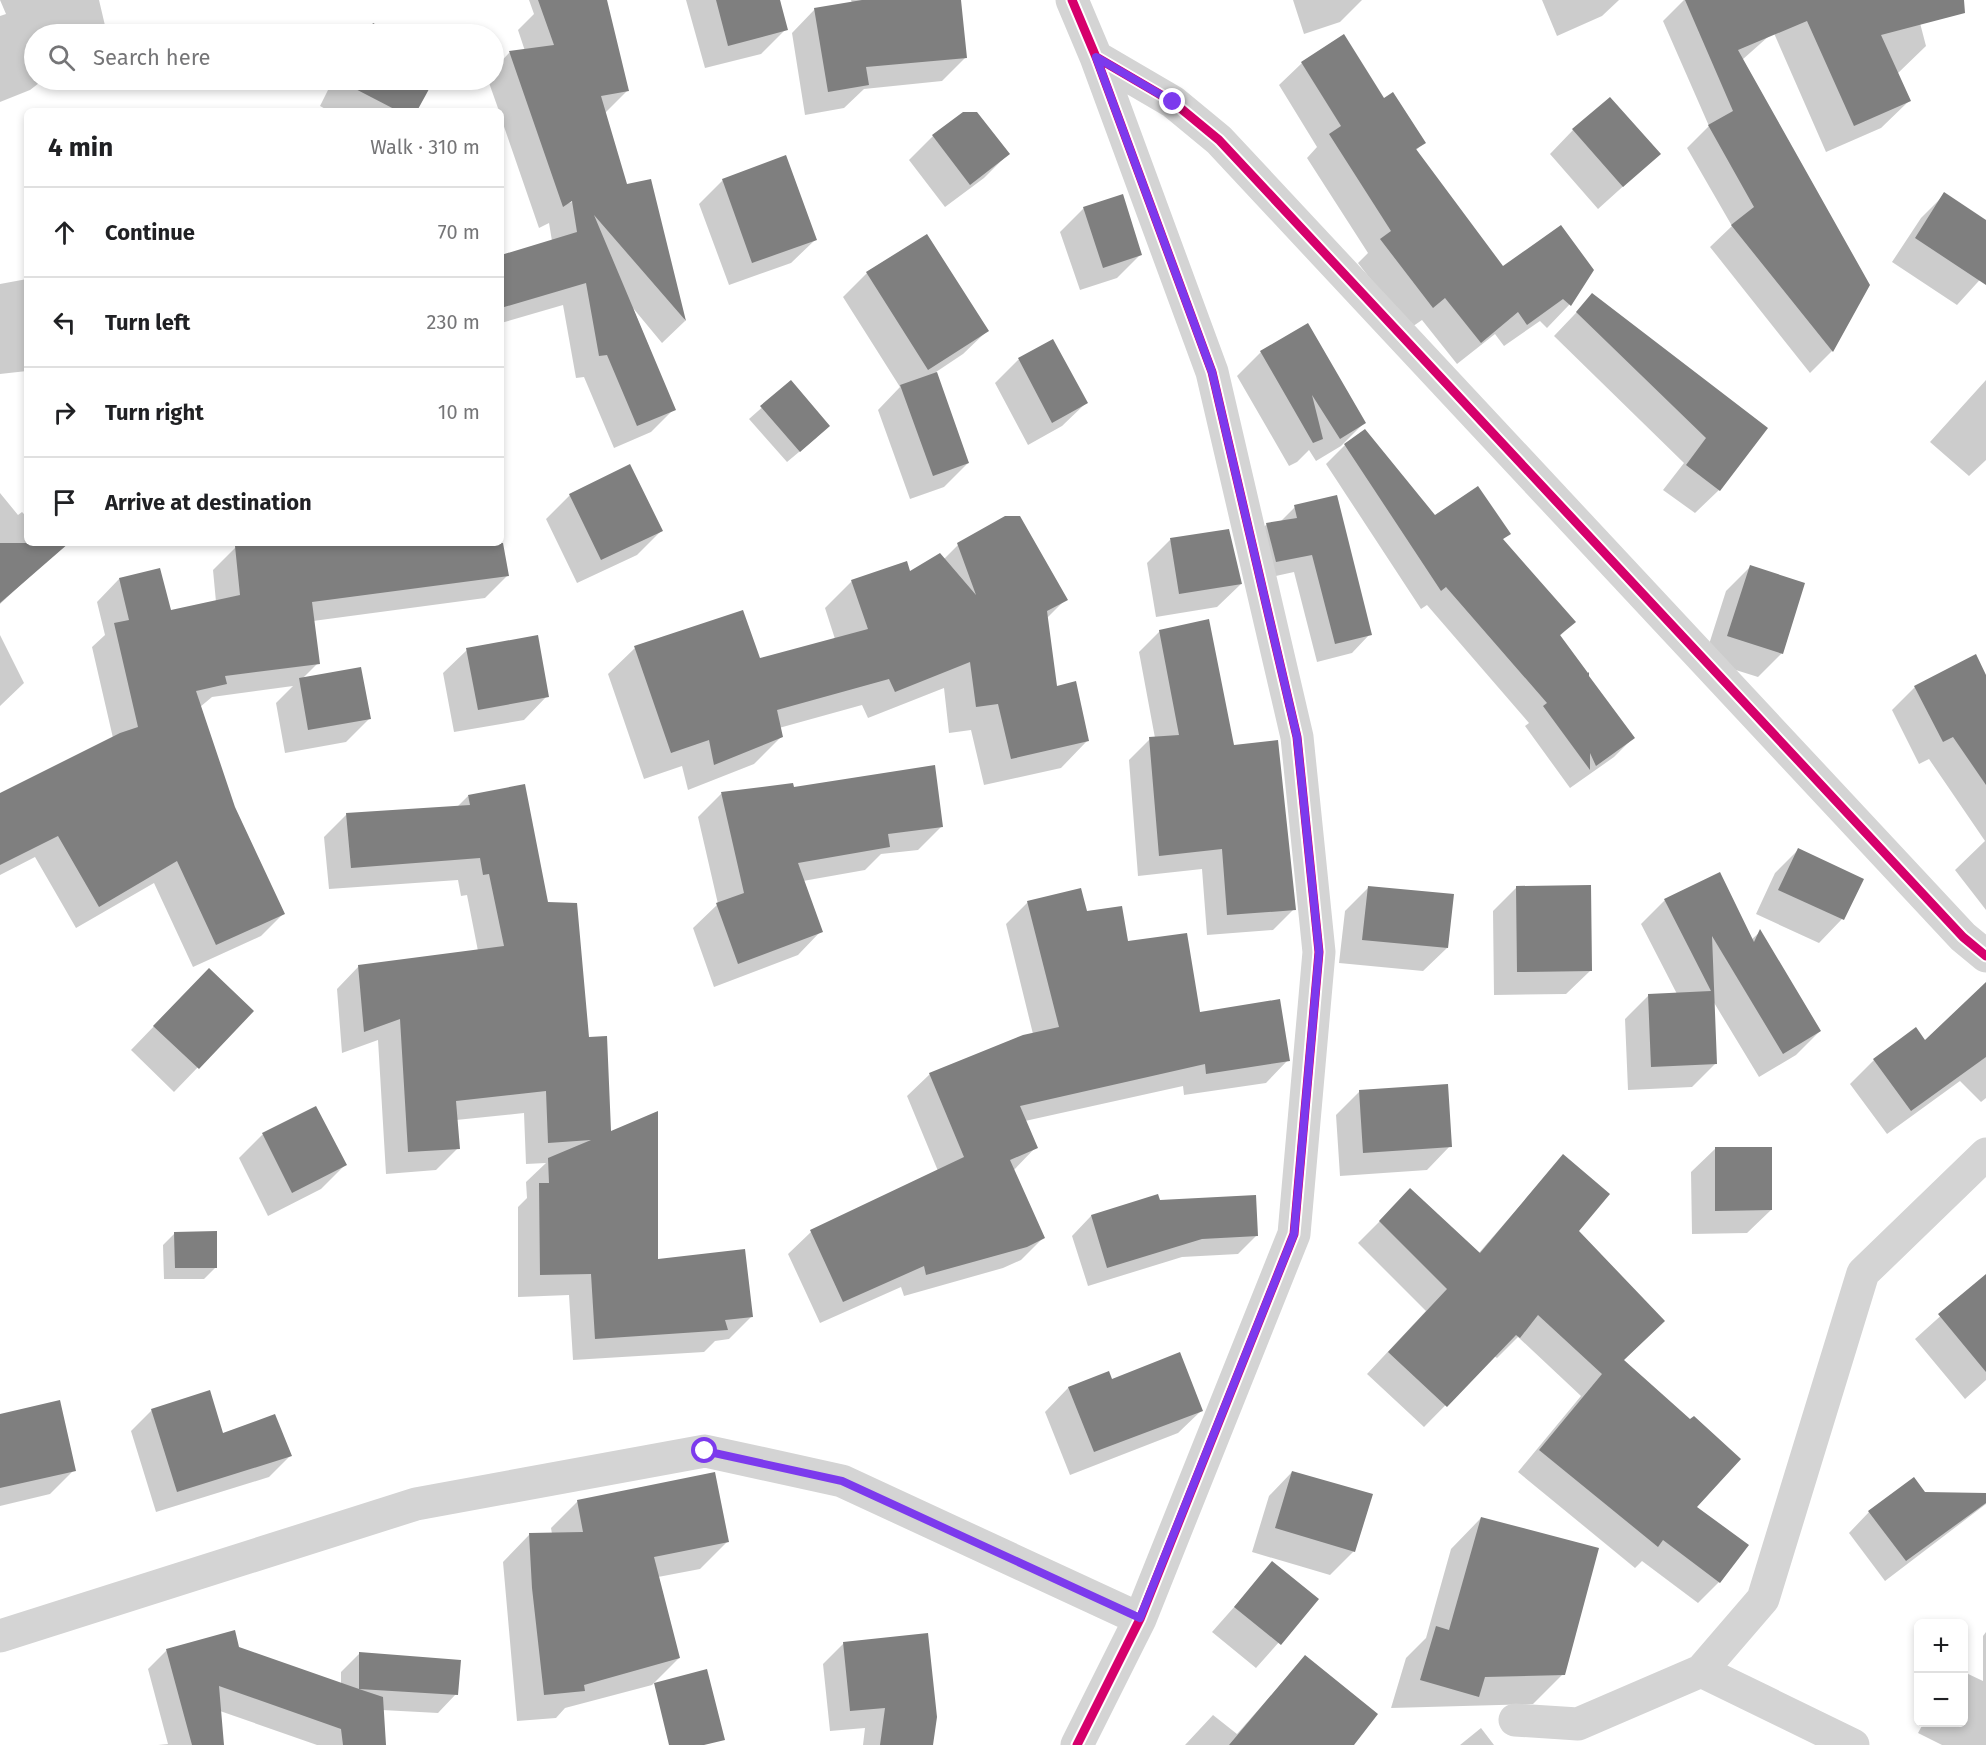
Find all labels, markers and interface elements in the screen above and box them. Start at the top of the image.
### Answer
search box [24,24,504,90]
icon: search [45,41,78,74]
text: Search here [93,44,211,71]
route end [1159,88,1185,114]
text: 4 min [48,132,113,163]
text: Walk · 310 m [370,135,480,159]
icon: ahead [48,216,81,249]
text: Continue [105,219,195,246]
text: 70 m [438,220,480,244]
icon: left [48,306,81,339]
text: Turn left [105,309,190,336]
text: 230 m [427,310,480,334]
icon: right [48,396,81,429]
text: Turn right [105,399,204,426]
text: 10 m [438,400,480,424]
icon: arrive [48,486,81,519]
text: Arrive at destination [105,489,312,516]
route start [691,1437,717,1463]
map controls [1914,1619,1968,1727]
button: + [1914,1619,1968,1673]
button: − [1914,1673,1968,1727]

